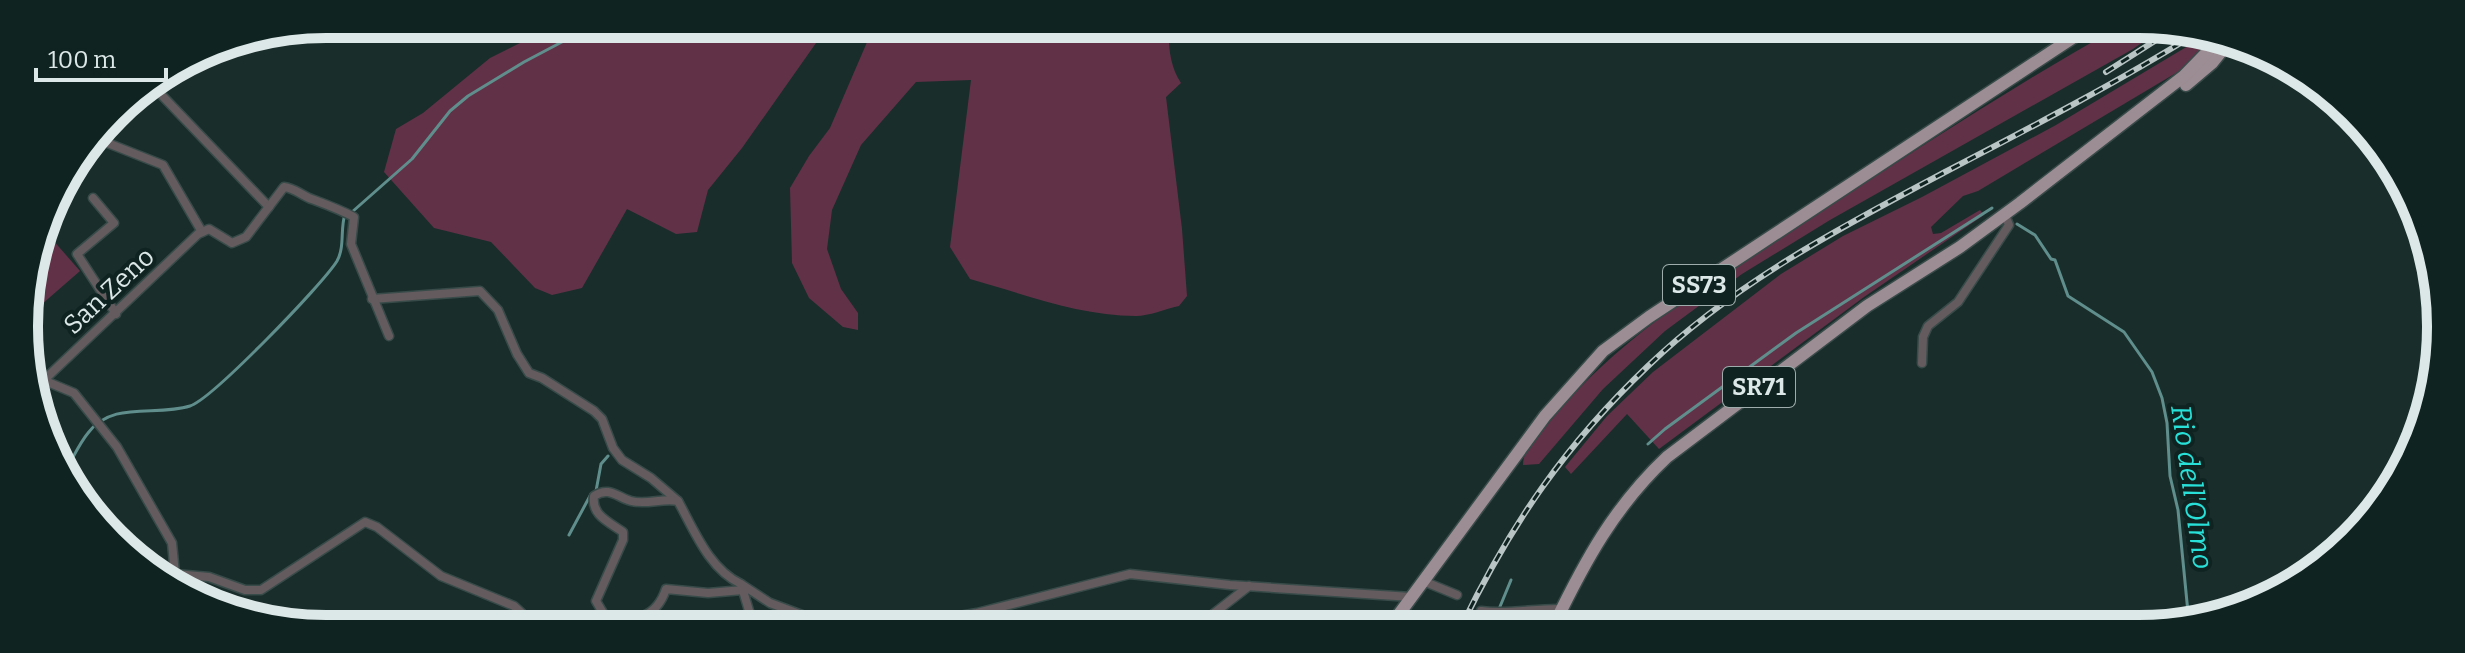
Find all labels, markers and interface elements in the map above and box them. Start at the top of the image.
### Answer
scale bar [36,32,166,82]
text: 100 m [48,46,116,74]
street label: San Zeno [57,241,161,341]
road number: SS73 [1663,265,1735,305]
road number: SR71 [1723,367,1795,407]
water label: Rio dell'Olmo [2164,403,2220,571]

